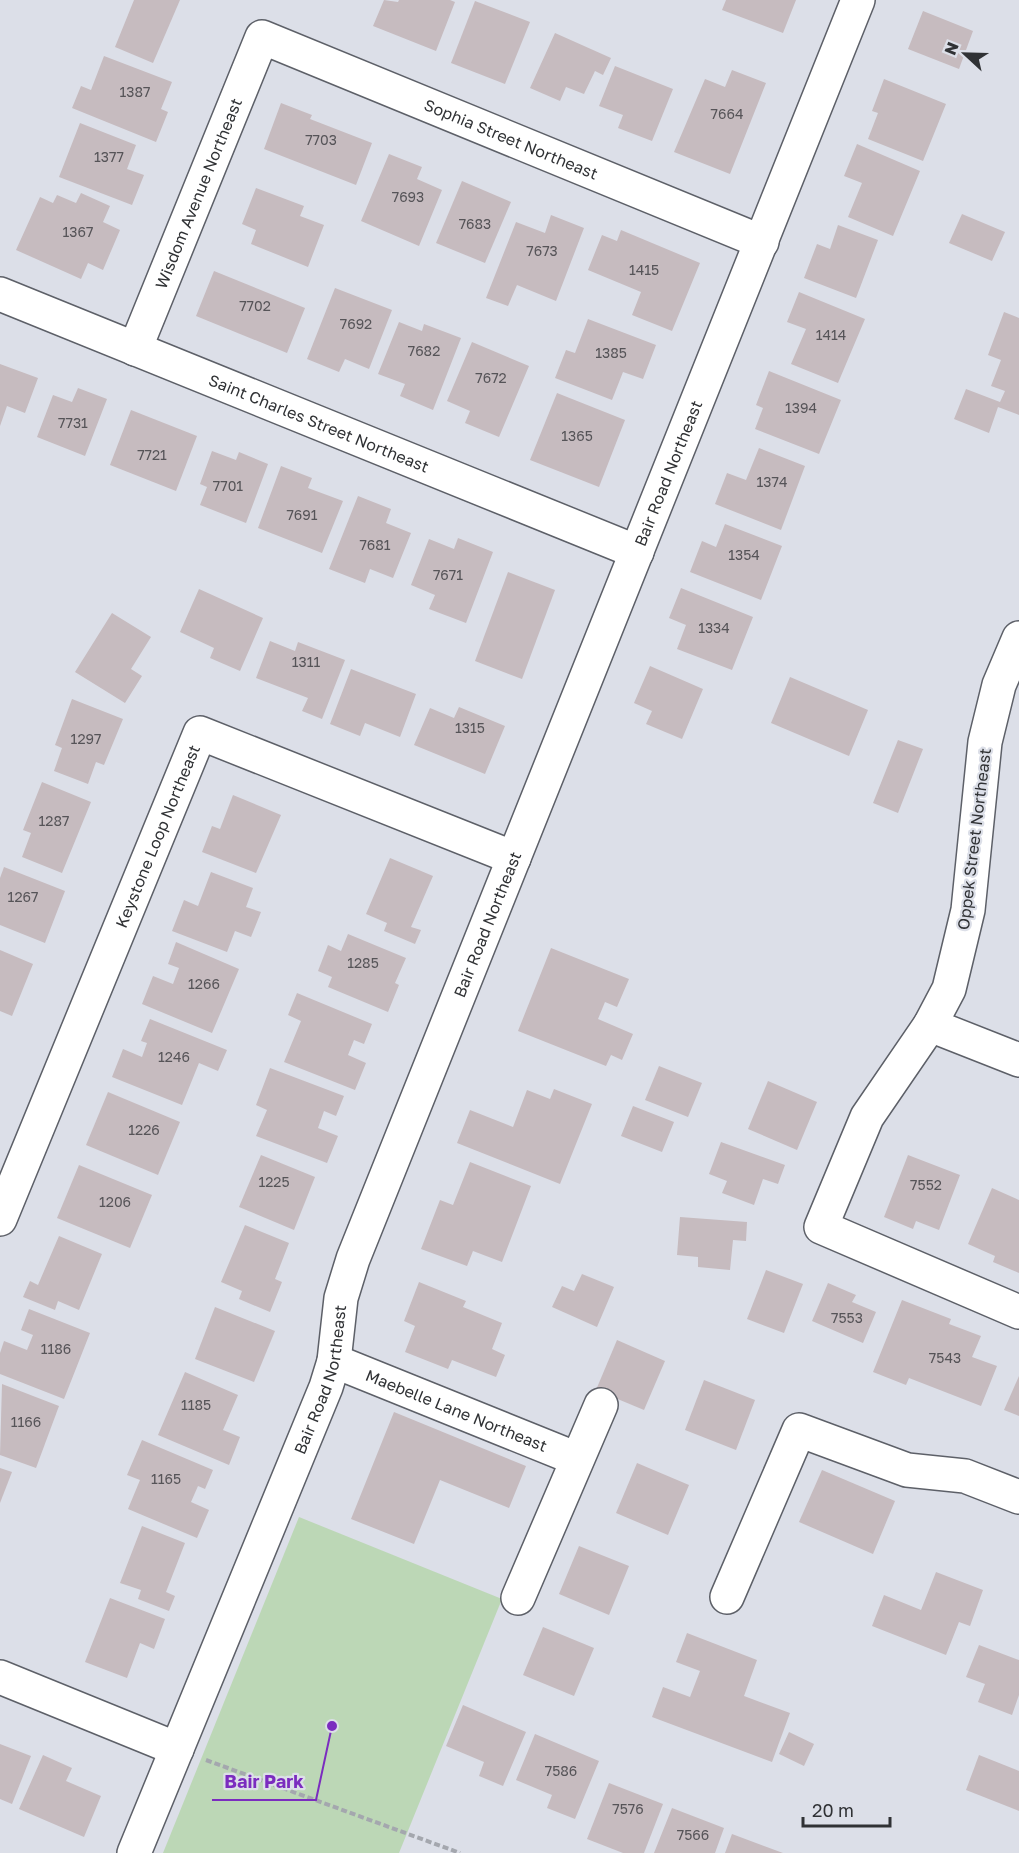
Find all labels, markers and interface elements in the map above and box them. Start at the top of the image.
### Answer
north arrow [935,24,995,84]
text: N [940,39,963,58]
house number: 1387 [120,83,150,100]
street label: Wisdom Avenue Northeast [151,95,246,292]
street label: Sophia Street Northeast [421,95,601,184]
house number: 7664 [711,105,743,122]
house number: 7703 [305,131,337,148]
house number: 1377 [94,148,124,165]
house number: 7693 [392,188,424,205]
house number: 7683 [459,215,491,232]
house number: 1367 [63,223,93,240]
house number: 7673 [526,242,558,259]
house number: 1415 [629,261,659,278]
house number: 7702 [239,297,271,314]
house number: 7692 [340,315,372,332]
house number: 1414 [816,326,846,343]
house number: 7682 [408,342,440,359]
house number: 1385 [595,344,627,361]
house number: 7672 [475,369,507,386]
street label: Saint Charles Street Northeast [206,370,432,477]
street label: Bair Road Northeast [630,397,706,549]
house number: 1394 [785,399,817,416]
house number: 7731 [58,414,88,431]
house number: 1365 [561,427,593,444]
house number: 7721 [137,446,167,463]
house number: 1374 [757,473,787,490]
house number: 7701 [213,477,243,494]
house number: 7691 [286,506,318,523]
house number: 7681 [359,536,391,553]
house number: 1354 [728,546,760,563]
house number: 7671 [433,566,463,583]
house number: 1334 [698,619,730,636]
house number: 1311 [292,653,320,670]
house number: 1315 [455,719,485,736]
house number: 1297 [71,730,101,747]
street label: Keystone Loop Northeast [111,742,204,931]
street label: Oppek Street Northeast [953,747,995,931]
house number: 1287 [39,812,69,829]
street label: Bair Road Northeast [449,848,525,1000]
house number: 1267 [8,888,38,905]
house number: 1285 [347,954,379,971]
house number: 1266 [188,975,220,992]
house number: 1246 [158,1048,190,1065]
house number: 1226 [128,1121,160,1138]
house number: 1225 [258,1173,290,1190]
house number: 7552 [910,1176,942,1193]
house number: 1206 [99,1193,131,1210]
street label: Bair Road Northeast [289,1304,350,1457]
house number: 7553 [831,1309,863,1326]
house number: 1186 [41,1340,71,1357]
house number: 7543 [929,1349,961,1366]
street label: Maebelle Lane Northeast [363,1365,550,1456]
house number: 1185 [181,1396,211,1413]
house number: 1166 [11,1413,41,1430]
house number: 1165 [151,1470,181,1487]
house number: 7586 [545,1762,577,1779]
callout: Bair Park [212,1764,316,1800]
text: Bair Park [224,1770,304,1792]
scale bar [803,1790,890,1828]
text: 20 m [812,1799,854,1821]
house number: 7576 [612,1800,644,1817]
house number: 7566 [677,1826,709,1843]

